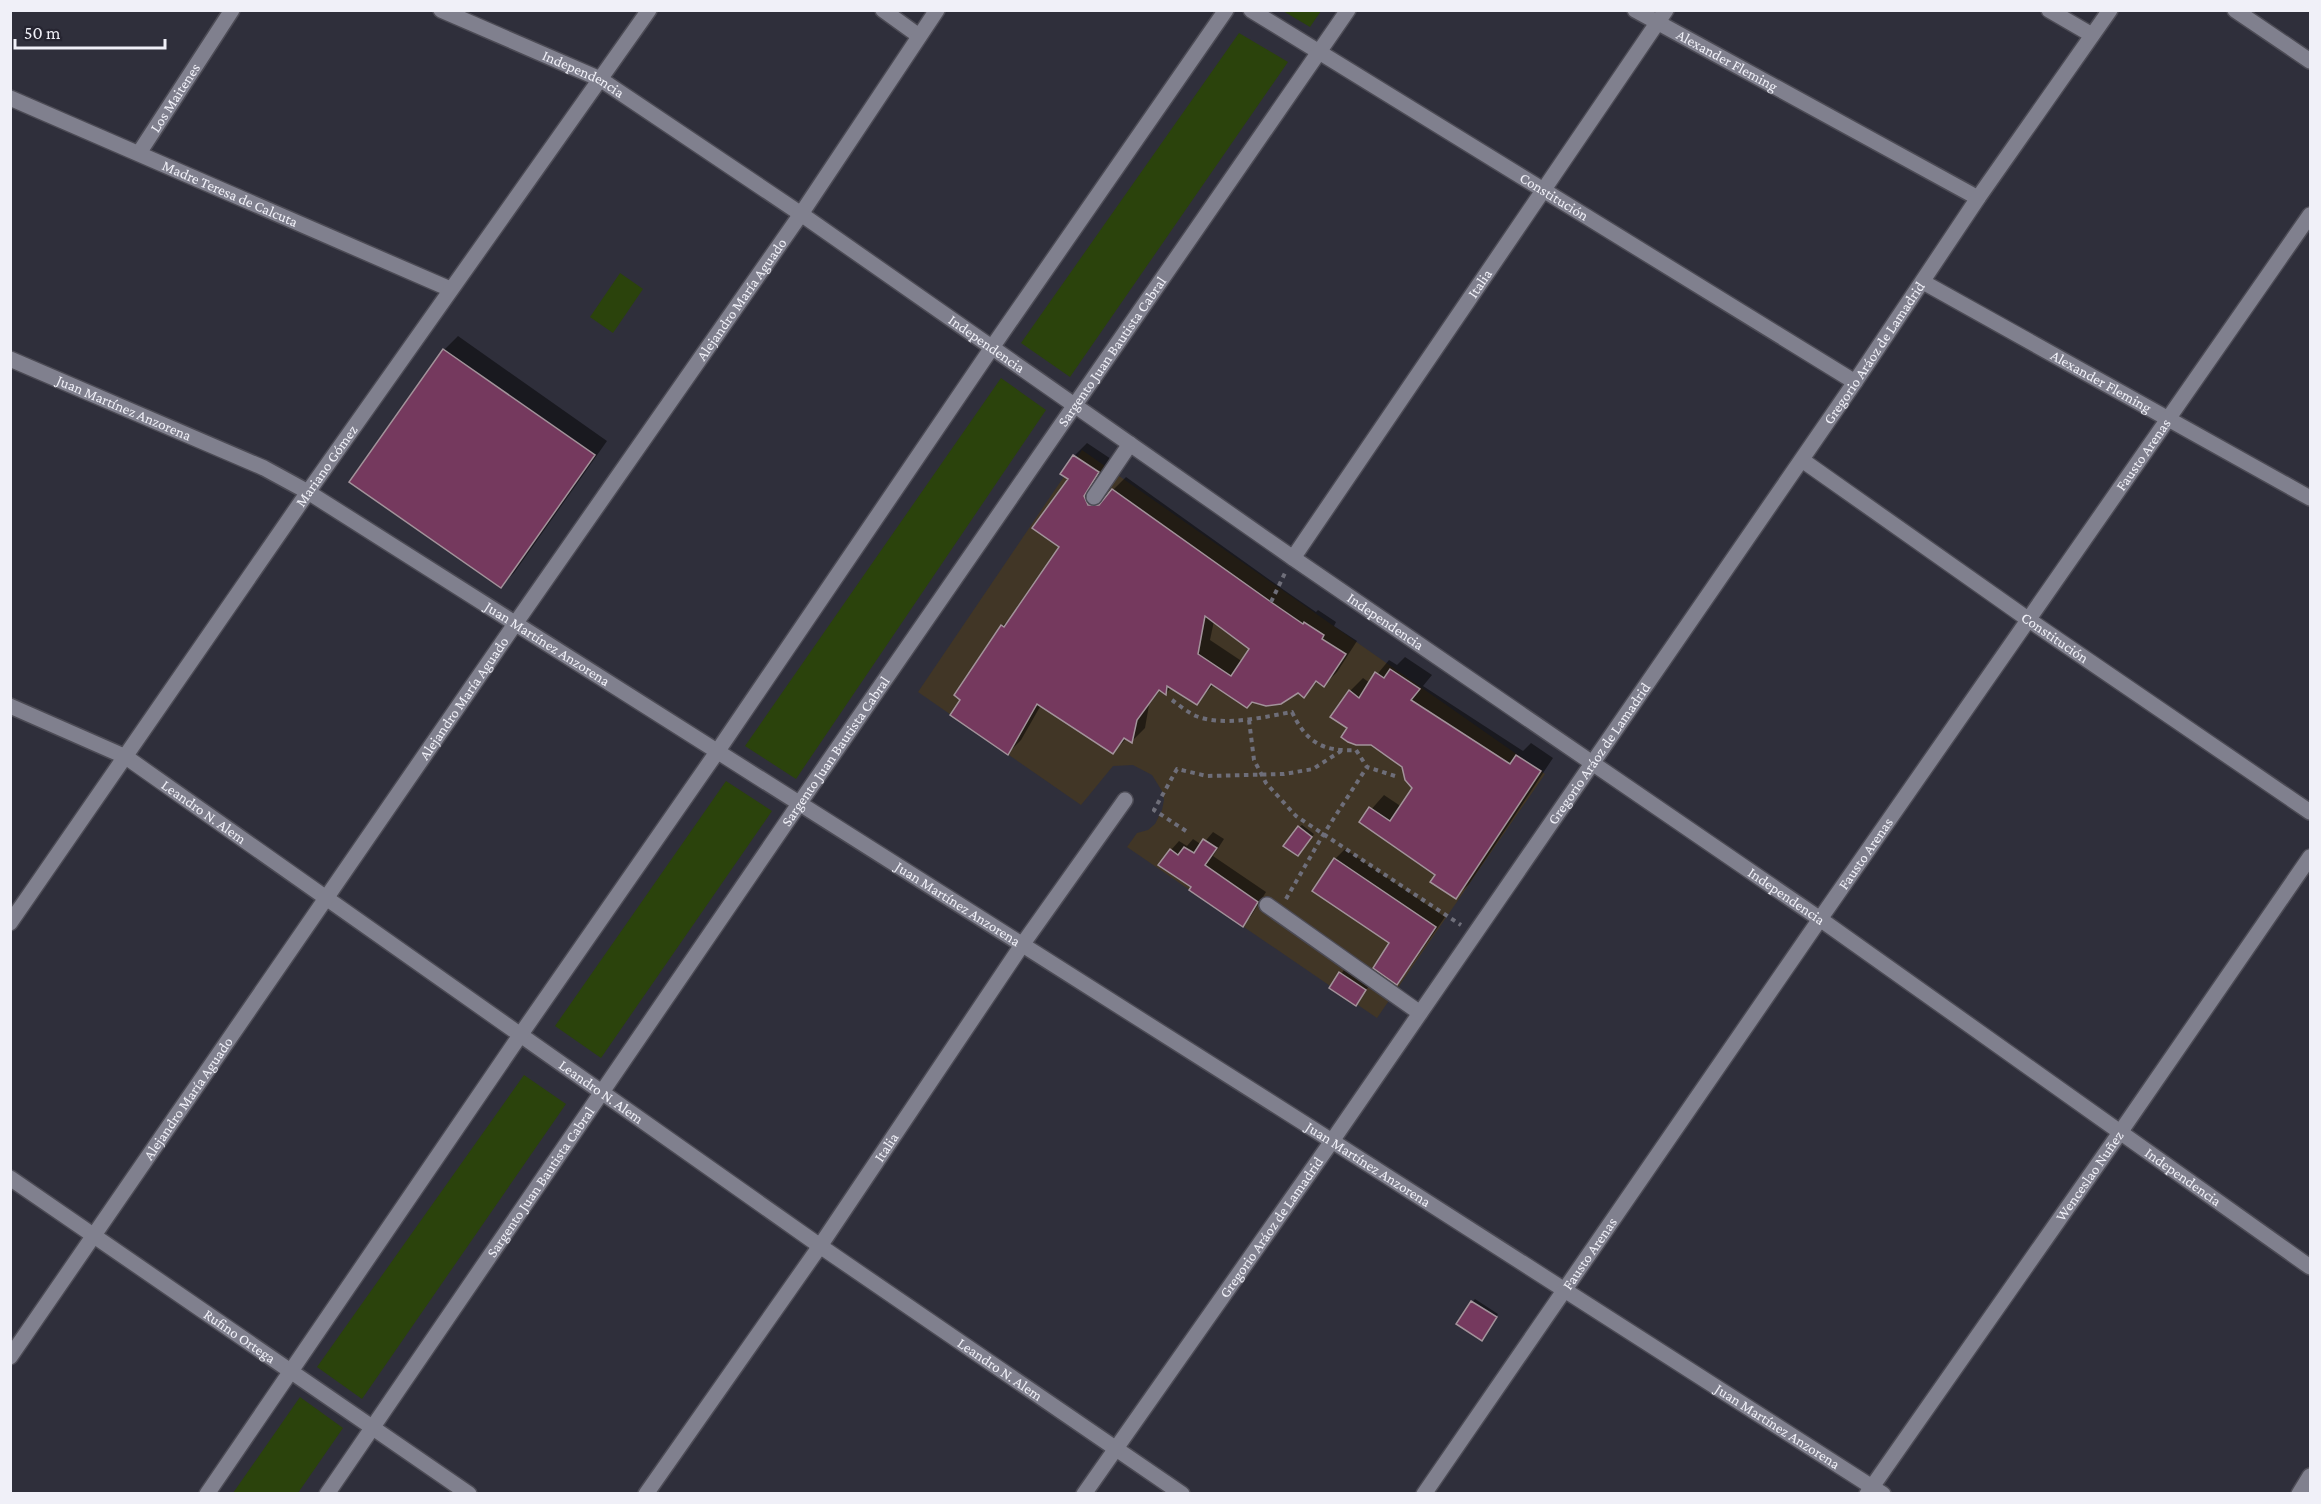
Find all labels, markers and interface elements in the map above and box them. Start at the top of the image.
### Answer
scale bar [15,12,165,50]
text: 50 m [24,23,61,43]
street label: Alexander Fleming [1674,26,1780,95]
street label: Independencia [540,47,627,101]
street label: Los Maitenes [147,60,203,135]
street label: Madre Teresa de Calcuta [160,157,300,230]
street label: Constitución [1517,170,1591,224]
street label: Alejandro María Aguado [693,235,790,364]
street label: Italia [1464,266,1495,301]
street label: Sargento Juan Bautista Cabral [1055,274,1169,430]
street label: Gregorio Aráoz de Lamadrid [1820,279,1928,427]
street label: Independencia [945,312,1028,376]
street label: Alexander Fleming [2048,347,2154,417]
street label: Juan Martínez Anzorena [52,371,194,444]
street label: Fausto Arenas [2113,415,2174,494]
street label: Mariano Gómez [292,422,361,510]
street label: Independencia [1344,590,1427,653]
street label: Juan Martínez Anzorena [480,597,613,689]
street label: Constitución [2018,609,2091,666]
street label: Alejandro María Aguado [416,634,512,763]
street label: Sargento Juan Bautista Cabral [778,673,893,829]
street label: Gregorio Aráoz de Lamadrid [1545,680,1653,827]
street label: Leandro N. Alem [159,777,249,847]
street label: Fausto Arenas [1835,814,1896,893]
street label: Juan Martínez Anzorena [890,857,1023,949]
street label: Independencia [1745,864,1828,928]
street label: Alejandro María Aguado [140,1034,236,1163]
street label: Leandro N. Alem [556,1057,646,1127]
street label: Sargento Juan Bautista Cabral [483,1104,597,1260]
street label: Juan Martínez Anzorena [1301,1117,1434,1210]
street label: Wenceslao Nuñez [2052,1128,2127,1224]
street label: Italia [871,1130,902,1165]
street label: Independencia [2142,1145,2224,1209]
street label: Gregorio Aráoz de Lamadrid [1216,1154,1326,1301]
street label: Fausto Arenas [1559,1214,1620,1293]
street label: Rufino Ortega [201,1306,279,1366]
street label: Leandro N. Alem [955,1335,1046,1404]
street label: Juan Martínez Anzorena [1710,1380,1843,1472]

